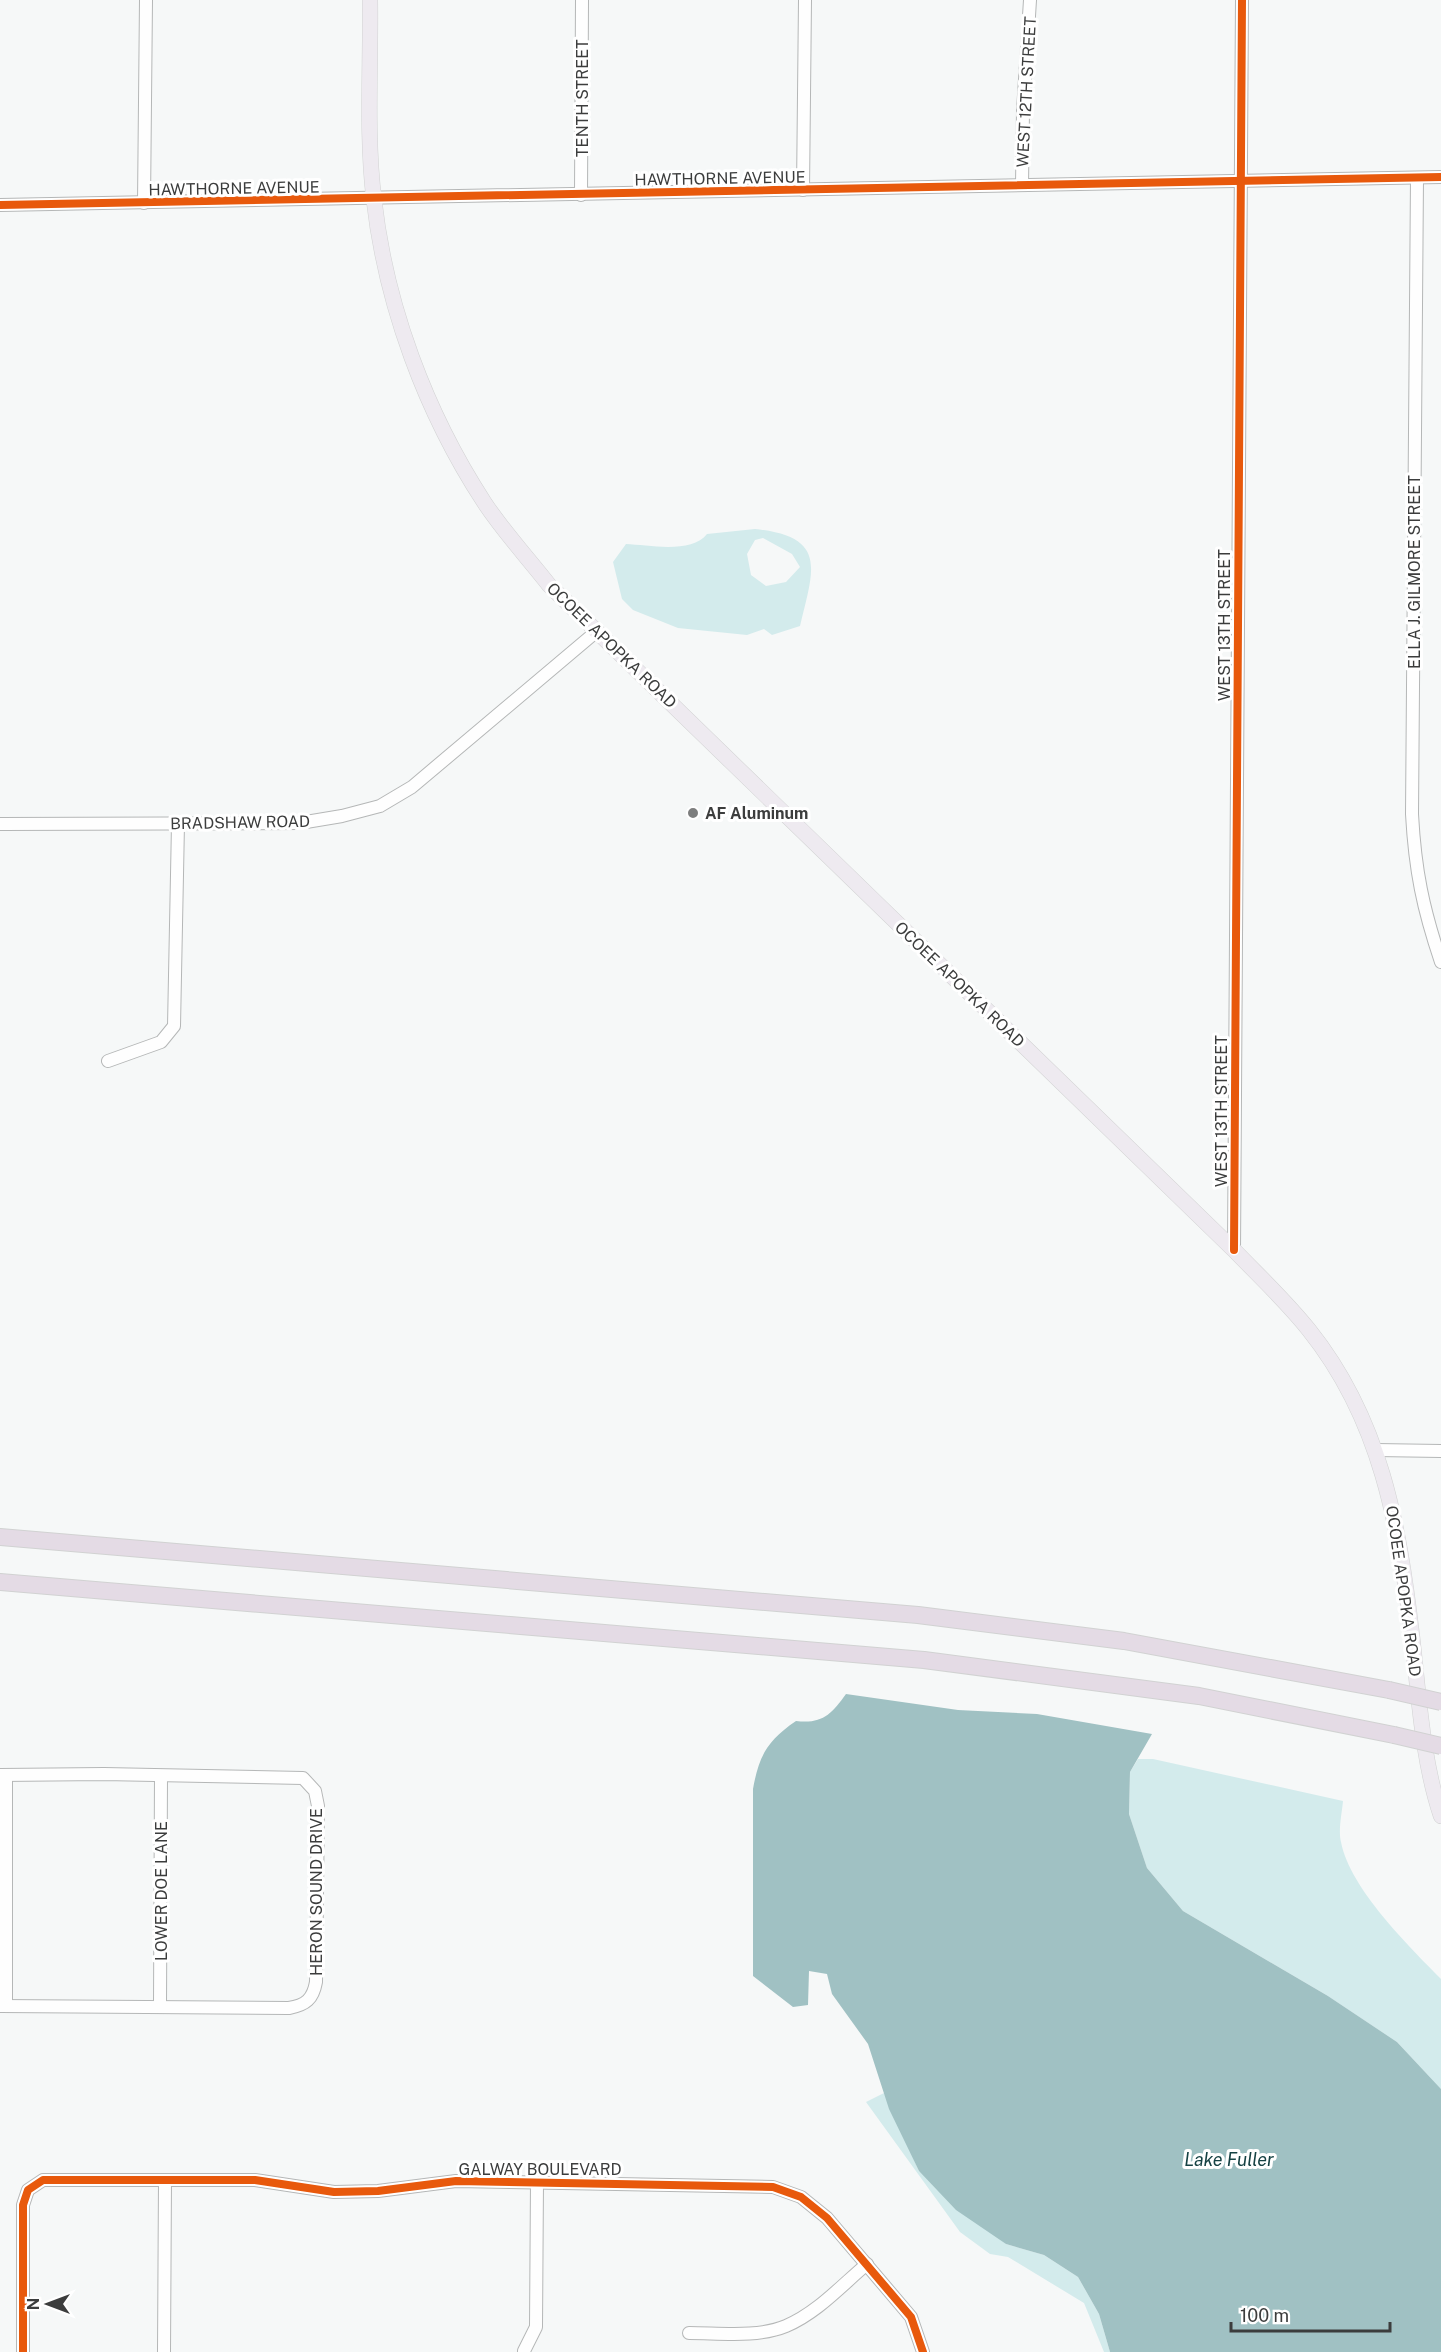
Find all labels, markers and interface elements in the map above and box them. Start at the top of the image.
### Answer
street label: WEST 12TH STREET [1013,15,1040,168]
street label: TENTH STREET [573,39,592,157]
street label: HAWTHORNE AVENUE [634,168,806,189]
street label: HAWTHORNE AVENUE [148,178,320,199]
street label: ELLA J. GILMORE STREET [1405,475,1424,669]
street label: WEST 13TH STREET [1215,549,1234,701]
street label: OCOEE APOPKA ROAD [543,579,680,712]
place label: AF Aluminum [705,804,808,823]
marker: AF Aluminum [686,806,700,820]
street label: BRADSHAW ROAD [170,812,310,833]
street label: OCOEE APOPKA ROAD [891,918,1028,1051]
street label: WEST 13TH STREET [1212,1035,1231,1187]
street label: OCOEE APOPKA ROAD [1382,1504,1425,1678]
street label: HERON SOUND DRIVE [307,1808,326,1976]
street label: LOWER DOE LANE [152,1821,171,1961]
water label: Lake Fuller [1184,2149,1274,2170]
street label: GALWAY BOULEVARD [458,2160,622,2179]
north arrow [18,2274,78,2334]
scale bar [1231,2295,1390,2333]
text: N [24,2298,43,2310]
text: 100 m [1240,2305,1289,2326]

